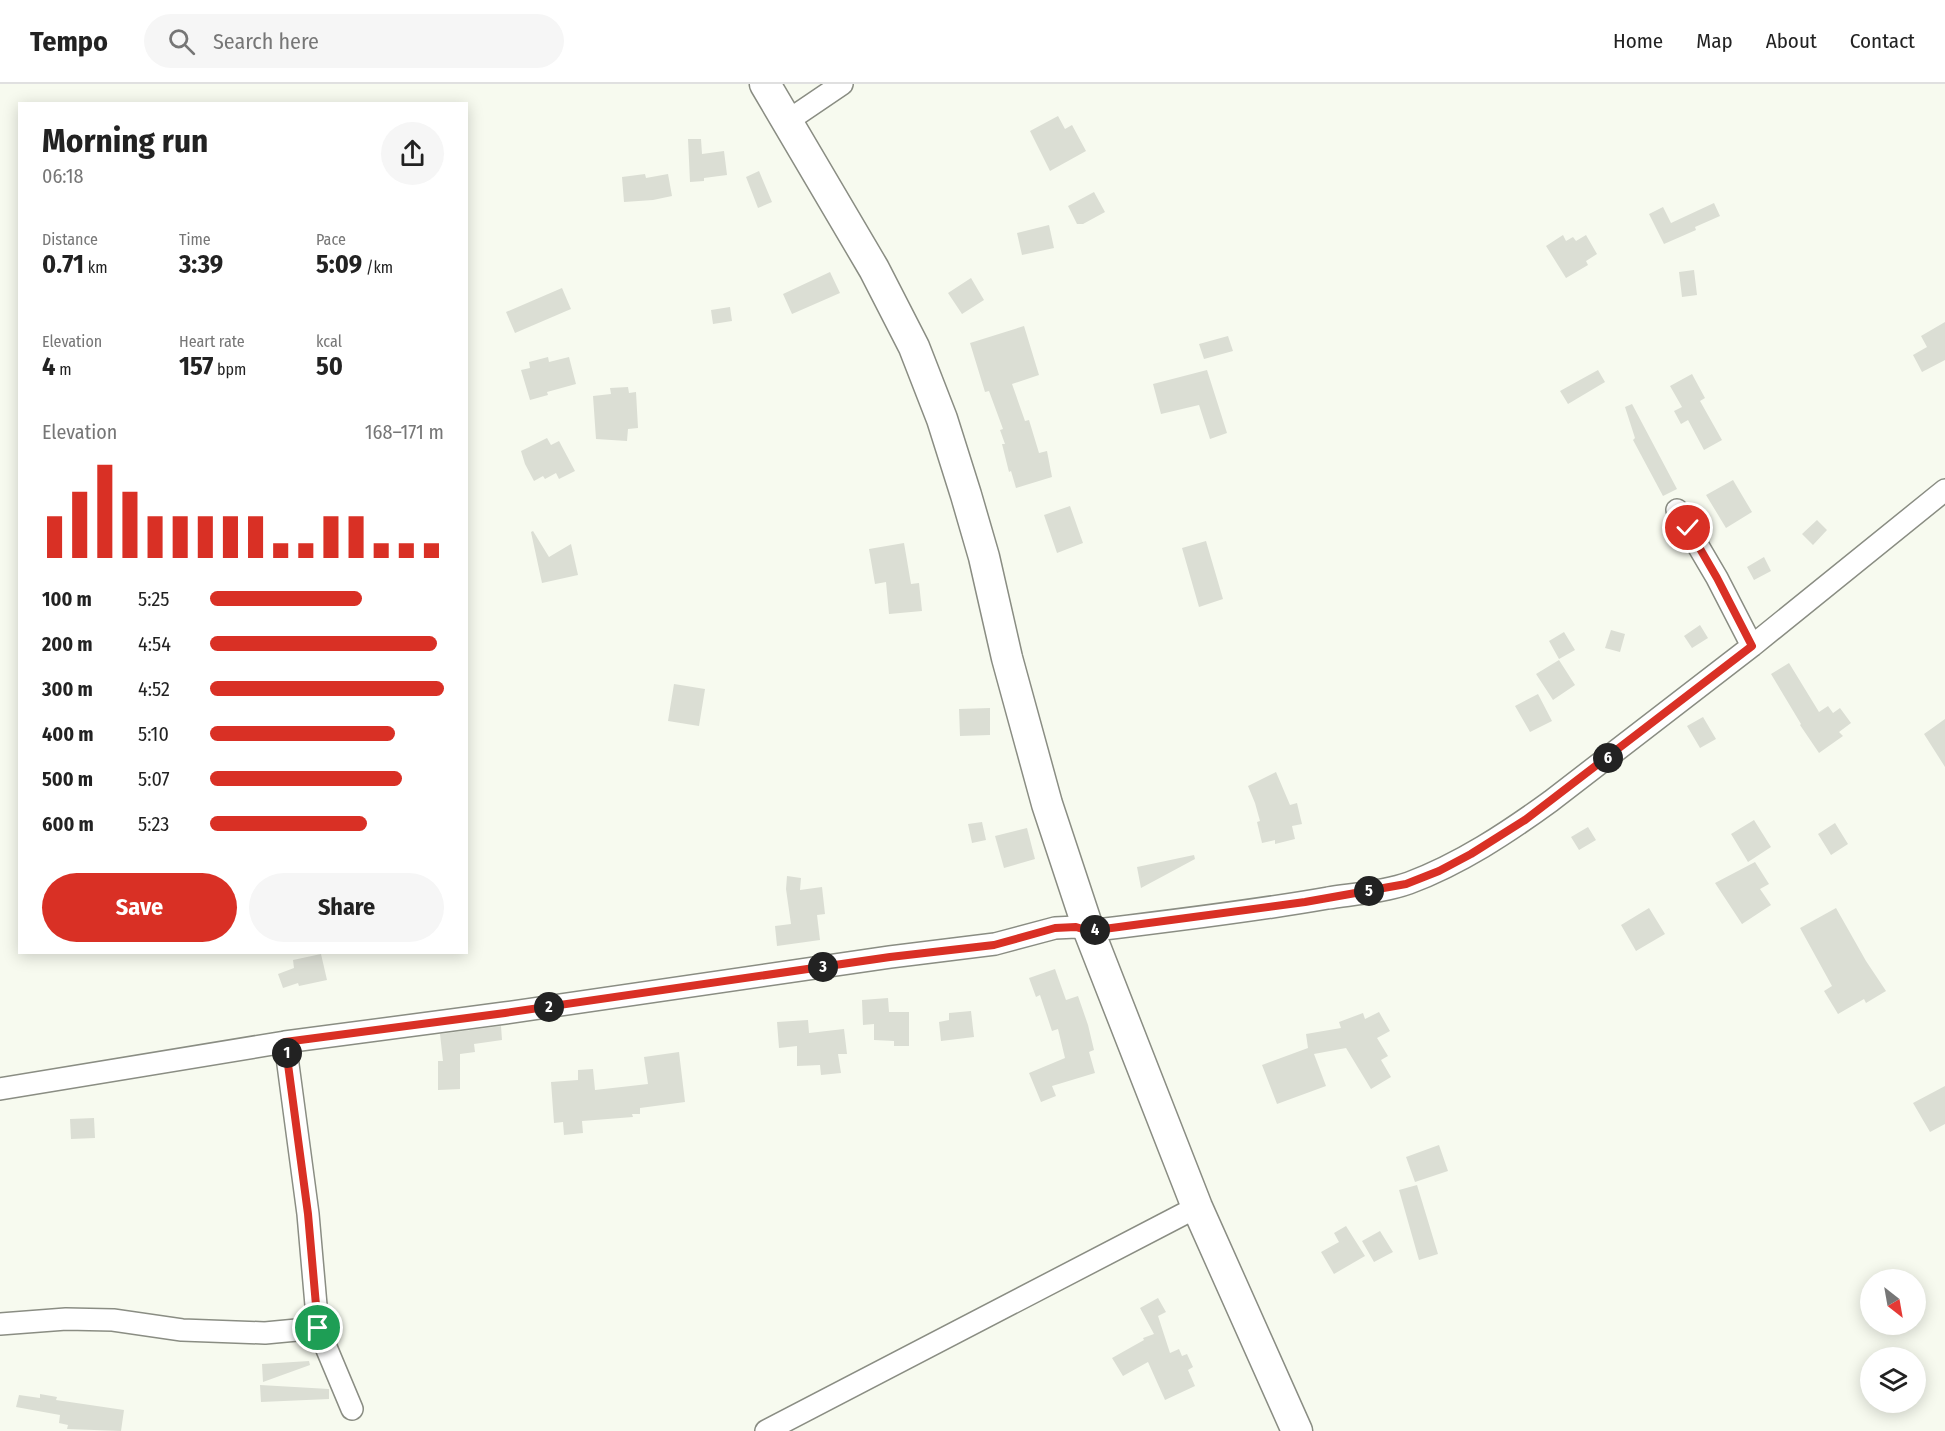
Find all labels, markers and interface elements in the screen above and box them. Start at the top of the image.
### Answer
search box [144,14,564,68]
text: Tempo [30,25,108,58]
icon: search [165,25,198,58]
text: Search here [213,28,319,55]
text: Home [1613,28,1663,54]
text: Map [1696,28,1733,54]
text: About [1766,28,1817,54]
text: Contact [1850,28,1915,54]
text: Morning run [42,121,208,161]
button: share [381,122,444,185]
text: 06:18 [42,164,84,188]
text: Distance [42,230,98,249]
text: Time [179,230,211,249]
text: Pace [316,230,346,249]
text: 0.71 [42,249,84,280]
text: 3:39 [179,249,223,280]
text: 5:09 [316,249,362,280]
text: km [84,258,108,277]
text: /km [362,258,393,277]
text: Elevation [42,332,102,351]
text: Heart rate [179,332,245,351]
text: kcal [316,332,342,351]
text: 4 [42,351,55,382]
text: 157 [179,351,213,382]
text: 50 [316,351,343,382]
text: m [55,360,71,379]
text: bpm [213,360,246,379]
text: Elevation [42,420,117,444]
text: 168–171 m [365,420,444,444]
pin [1662,502,1713,553]
icon: check [1671,511,1704,544]
text: 100 m [42,587,92,611]
text: 5:25 [138,587,169,611]
text: 200 m [42,632,93,656]
text: 4:54 [138,632,171,656]
text: 300 m [42,677,93,701]
text: 4:52 [138,677,170,701]
text: 400 m [42,722,94,746]
text: 5:10 [138,722,169,746]
pin: 6 [1593,743,1623,773]
text: 6 [1604,748,1612,767]
text: 500 m [42,767,93,791]
text: 5:07 [138,767,170,791]
text: 600 m [42,812,94,836]
text: 5:23 [138,812,169,836]
button: Save [42,873,237,942]
button: Share [249,873,444,942]
pin: 5 [1354,876,1384,906]
text: 5 [1365,881,1373,900]
pin: 4 [1080,915,1110,945]
text: 4 [1091,920,1099,939]
pin: 3 [808,952,838,982]
text: 3 [819,957,827,976]
pin: 2 [534,992,564,1022]
text: 2 [545,997,553,1016]
pin: 1 [272,1038,302,1068]
text: 1 [284,1043,290,1062]
north arrow [1860,1269,1926,1335]
map controls [1860,1269,1926,1413]
pin [292,1302,343,1353]
icon: arrive [301,1311,334,1344]
button: layers [1860,1347,1926,1413]

